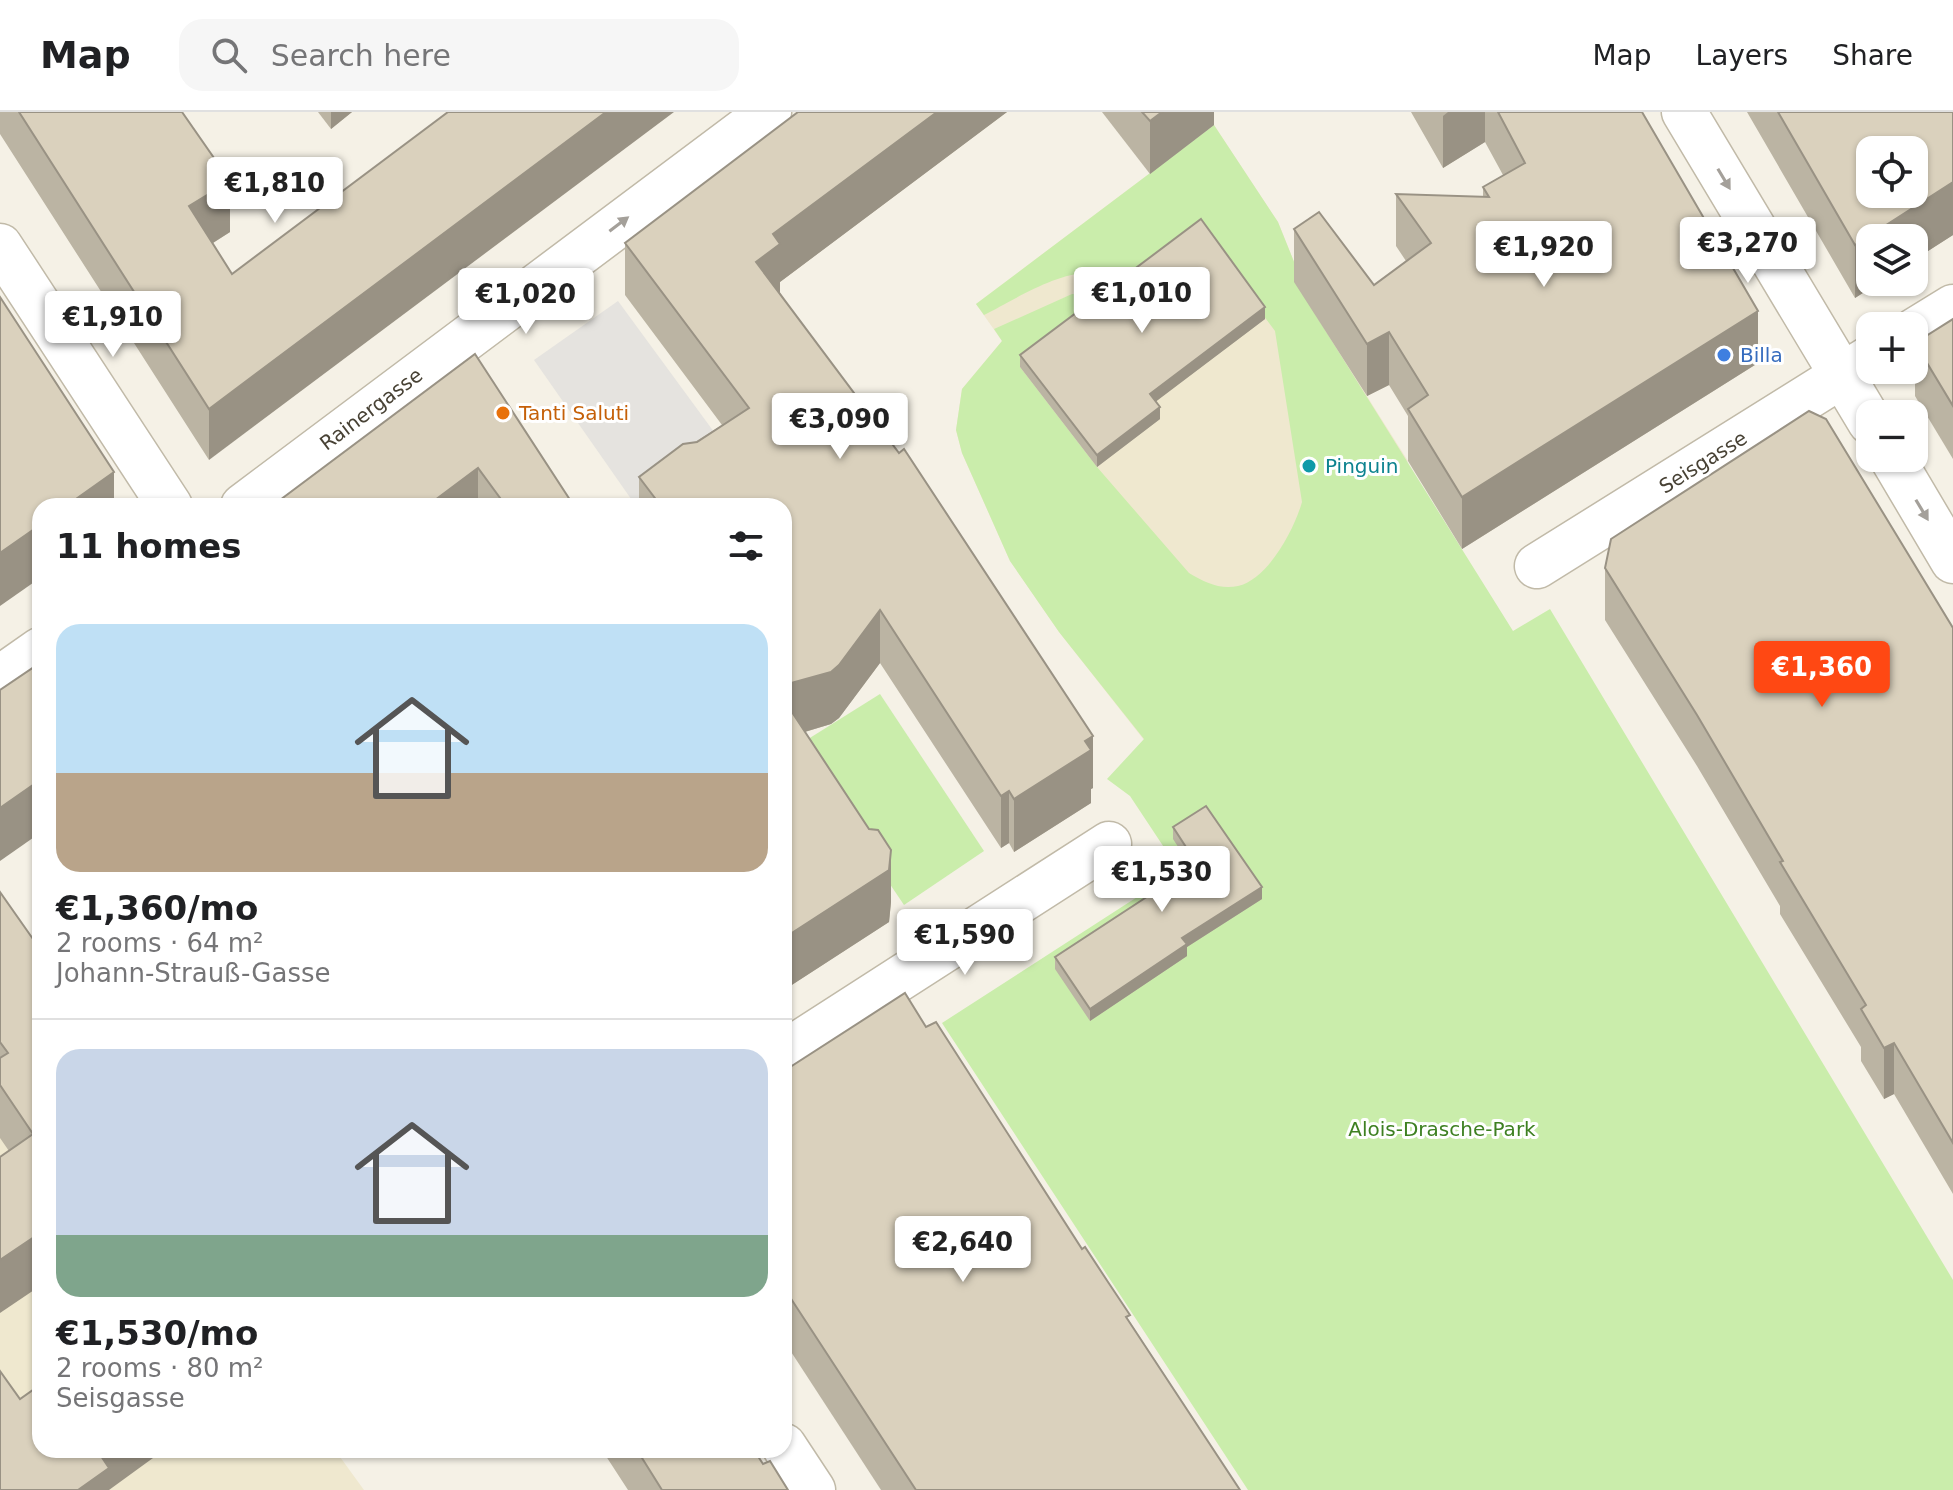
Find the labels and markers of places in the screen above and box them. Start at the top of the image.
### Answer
pin: €1,810 [210,157,340,225]
pin: €3,270 [1683,217,1813,285]
pin: €1,920 [1479,221,1609,289]
pin: €1,010 [1077,267,1207,335]
pin: €1,020 [461,268,591,336]
pin: €1,910 [48,291,178,359]
place label: Billa [1740,343,1783,367]
marker: Billa [1715,346,1733,364]
pin: €3,090 [775,393,905,461]
place label: Tanti Saluti [518,401,629,425]
marker: Tanti Saluti [494,404,512,422]
place label: Pinguin [1325,454,1398,478]
marker: Pinguin [1300,457,1318,475]
pin: €1,360 [1757,641,1887,709]
pin: €1,530 [1097,846,1227,914]
pin: €1,590 [900,909,1030,977]
pin: €2,640 [898,1216,1028,1284]

